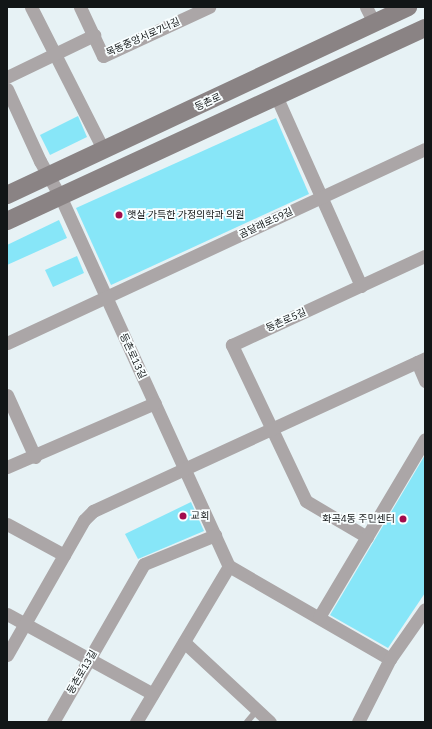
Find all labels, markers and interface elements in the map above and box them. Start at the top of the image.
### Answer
street label: 목동중앙서로7나길 [104,15,182,59]
street label: 등촌로 [193,91,223,113]
street label: 곰달래로59길 [237,205,295,241]
place label: 햇살 가득한 가정의학과 의원 [127,209,244,221]
marker: 햇살 가득한 가정의학과 의원 [114,210,124,220]
street label: 등촌로5길 [264,306,308,334]
street label: 등촌로13길 [117,331,149,381]
place label: 교회 [191,510,209,522]
marker: 교회 [178,511,188,521]
place label: 화곡4동 주민센터 [322,513,395,525]
marker: 화곡4동 주민센터 [398,514,408,524]
street label: 등촌로13길 [65,648,99,696]

